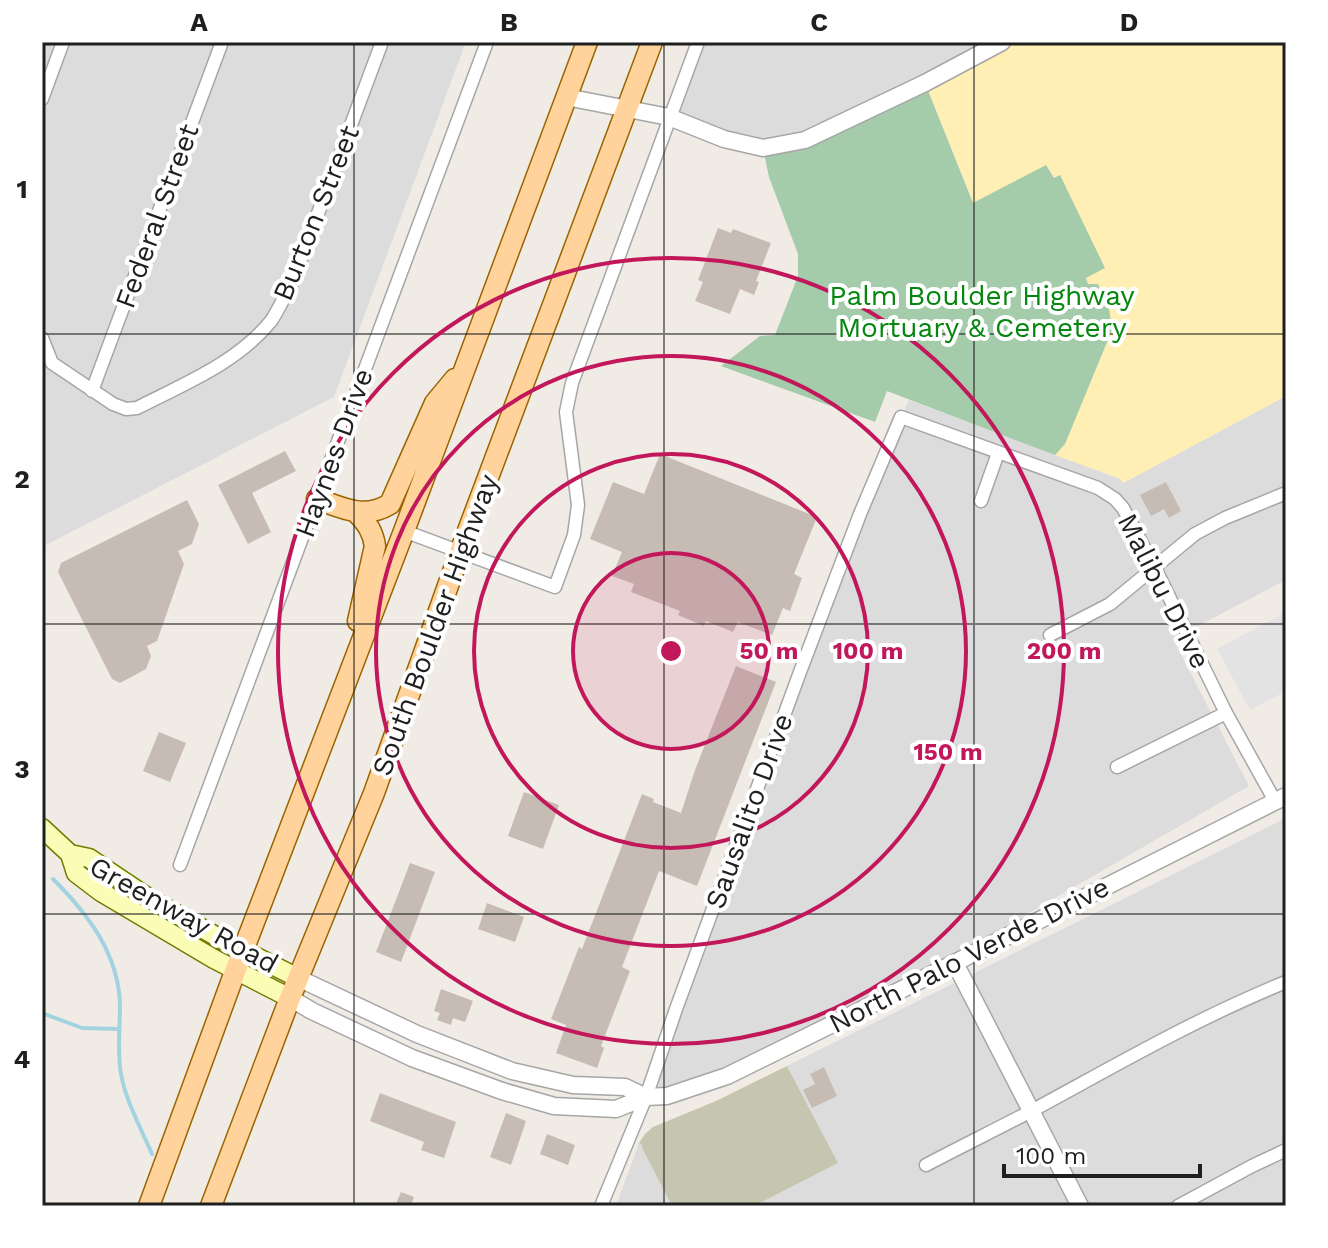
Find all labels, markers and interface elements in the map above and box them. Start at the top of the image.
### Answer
text: A [190,7,208,37]
text: B [500,7,518,37]
text: C [810,7,828,37]
text: D [1120,7,1138,37]
street label: Federal Street [108,119,206,313]
street label: Burton Street [266,120,366,305]
text: 1 [16,174,28,204]
park label: Palm Boulder Highway Mortuary & Cemetery [829,279,1135,344]
street label: Haynes Drive [288,364,380,542]
text: 2 [14,464,30,494]
street label: South Boulder Highway [365,469,505,780]
street label: Malibu Drive [1111,508,1217,674]
centre of rings [657,637,685,665]
text: 50 m [740,637,798,665]
text: 100 m [833,637,903,665]
text: 200 m [1027,637,1101,665]
street label: Sausalito Drive [698,709,800,913]
text: 150 m [913,738,983,766]
text: 3 [14,754,30,784]
street label: Greenway Road [84,850,284,980]
street label: North Palo Verde Drive [823,870,1115,1040]
text: 4 [14,1044,31,1074]
scale bar [1004,1128,1200,1178]
text: 100 m [1016,1142,1086,1170]

